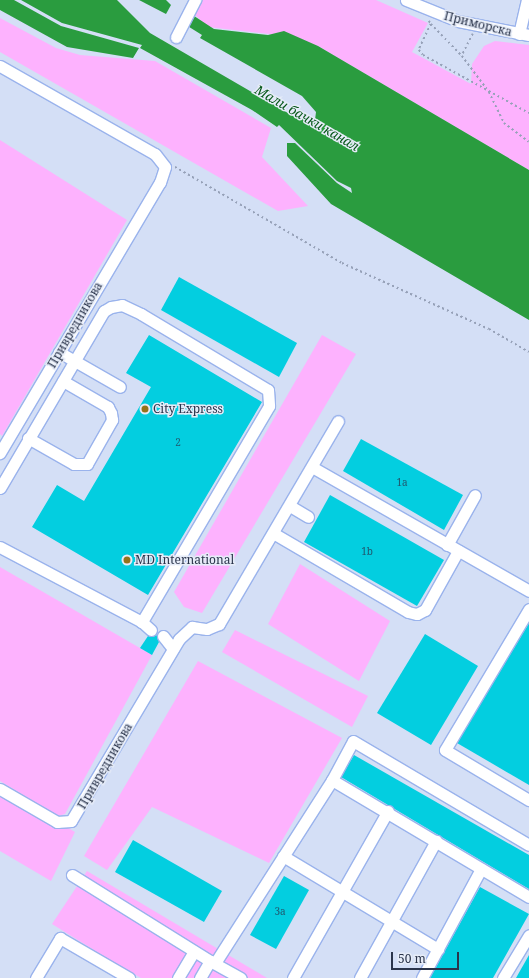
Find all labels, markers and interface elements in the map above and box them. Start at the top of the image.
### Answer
street label: Приморска [443,9,513,39]
water label: Мали бачки канал [252,82,362,154]
street label: Привредникова [45,279,105,371]
place label: City Express [153,402,223,416]
marker: City Express [140,404,150,414]
house number: 2 [175,437,181,449]
house number: 1a [396,477,408,489]
house number: 1b [361,546,373,558]
place label: MD International [135,553,234,567]
marker: MD International [122,555,132,565]
street label: Привредникова [75,720,135,812]
house number: 3a [274,906,286,918]
scale bar [393,944,461,970]
text: 50 m [398,950,426,967]

